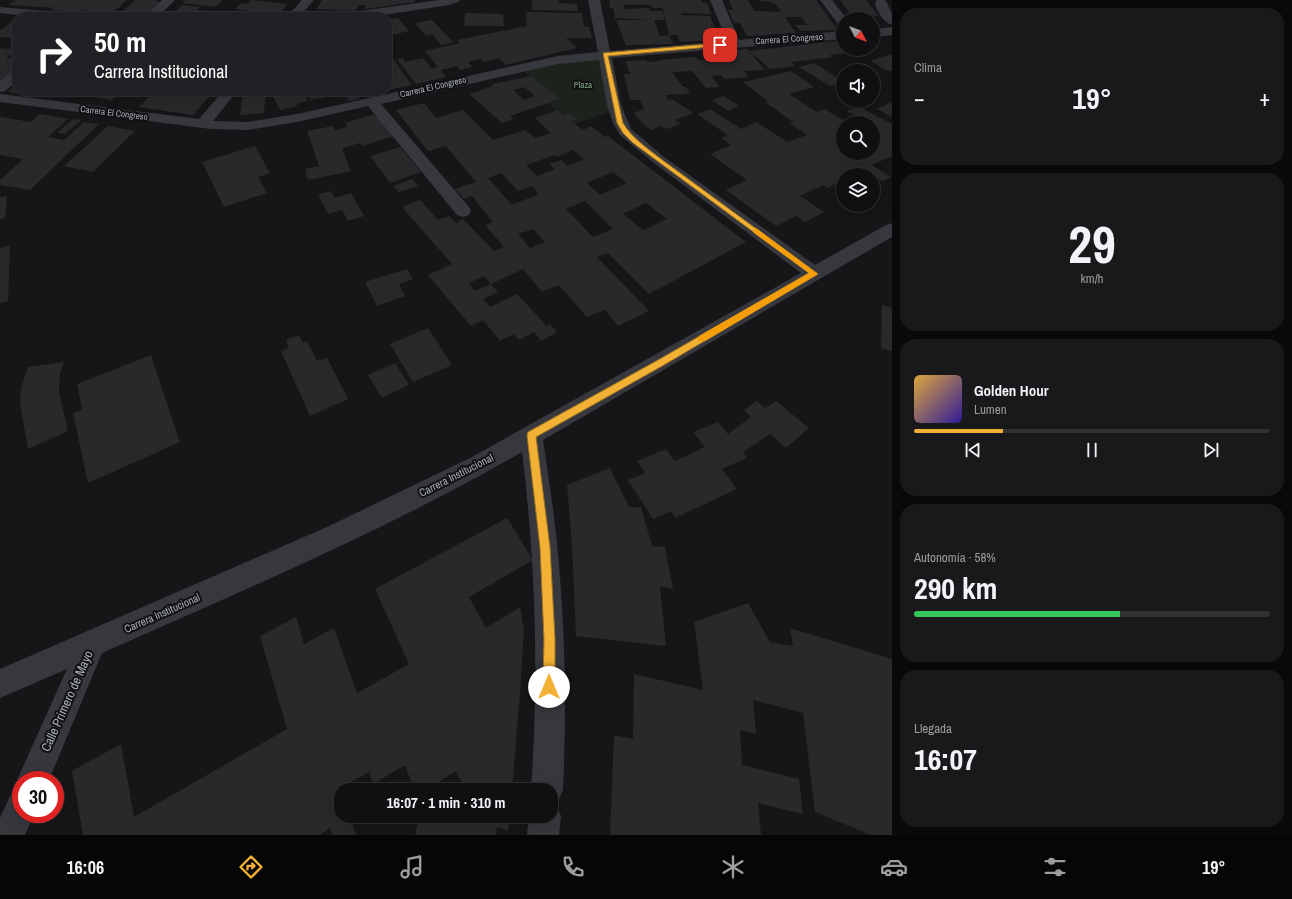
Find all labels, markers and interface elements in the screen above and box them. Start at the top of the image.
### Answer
north arrow [836,12,880,56]
map controls [836,12,880,212]
text: 50 m [94,23,146,61]
icon: right [28,28,80,80]
pin [703,28,737,62]
street label: Carrera El Congreso [755,31,823,47]
icon: arrive [709,34,731,56]
text: Carrera Institucional [94,59,228,84]
text: Clima [914,59,942,76]
button: sound [836,64,880,108]
street label: Carrera El Congreso [399,74,467,100]
text: 19° [1072,78,1112,118]
park label: Plaza [574,79,592,91]
text: − [914,83,925,113]
text: + [1259,83,1270,113]
street label: Carrera El Congreso [80,103,148,123]
button: search [836,116,880,160]
button: layers [836,168,880,212]
text: 29 [1068,209,1116,279]
text: km/h [1080,270,1104,287]
text: Golden Hour [974,380,1049,401]
text: Lumen [974,401,1007,418]
icon: previous [962,439,984,461]
icon: pause [1081,439,1103,461]
icon: next [1200,439,1222,461]
street label: Carrera Institucional [416,450,496,500]
text: Autonomía · 58% [914,549,996,566]
text: 290 km [914,568,997,608]
street label: Carrera Institucional [122,590,202,636]
street label: Calle Primero de Mayo [37,648,97,754]
position arrow [528,666,570,708]
text: Llegada [914,720,952,737]
text: 16:07 [914,739,977,779]
speed limit sign: 30 [12,771,64,823]
text: 16:07 · 1 min · 310 m [387,792,505,813]
icon: directions [237,853,265,881]
icon: music [398,853,426,881]
icon: phone [559,853,587,881]
icon: climate [719,853,747,881]
icon: car [880,853,908,881]
icon: filters [1041,853,1069,881]
text: 16:06 [66,855,104,880]
text: 19° [1202,855,1226,880]

